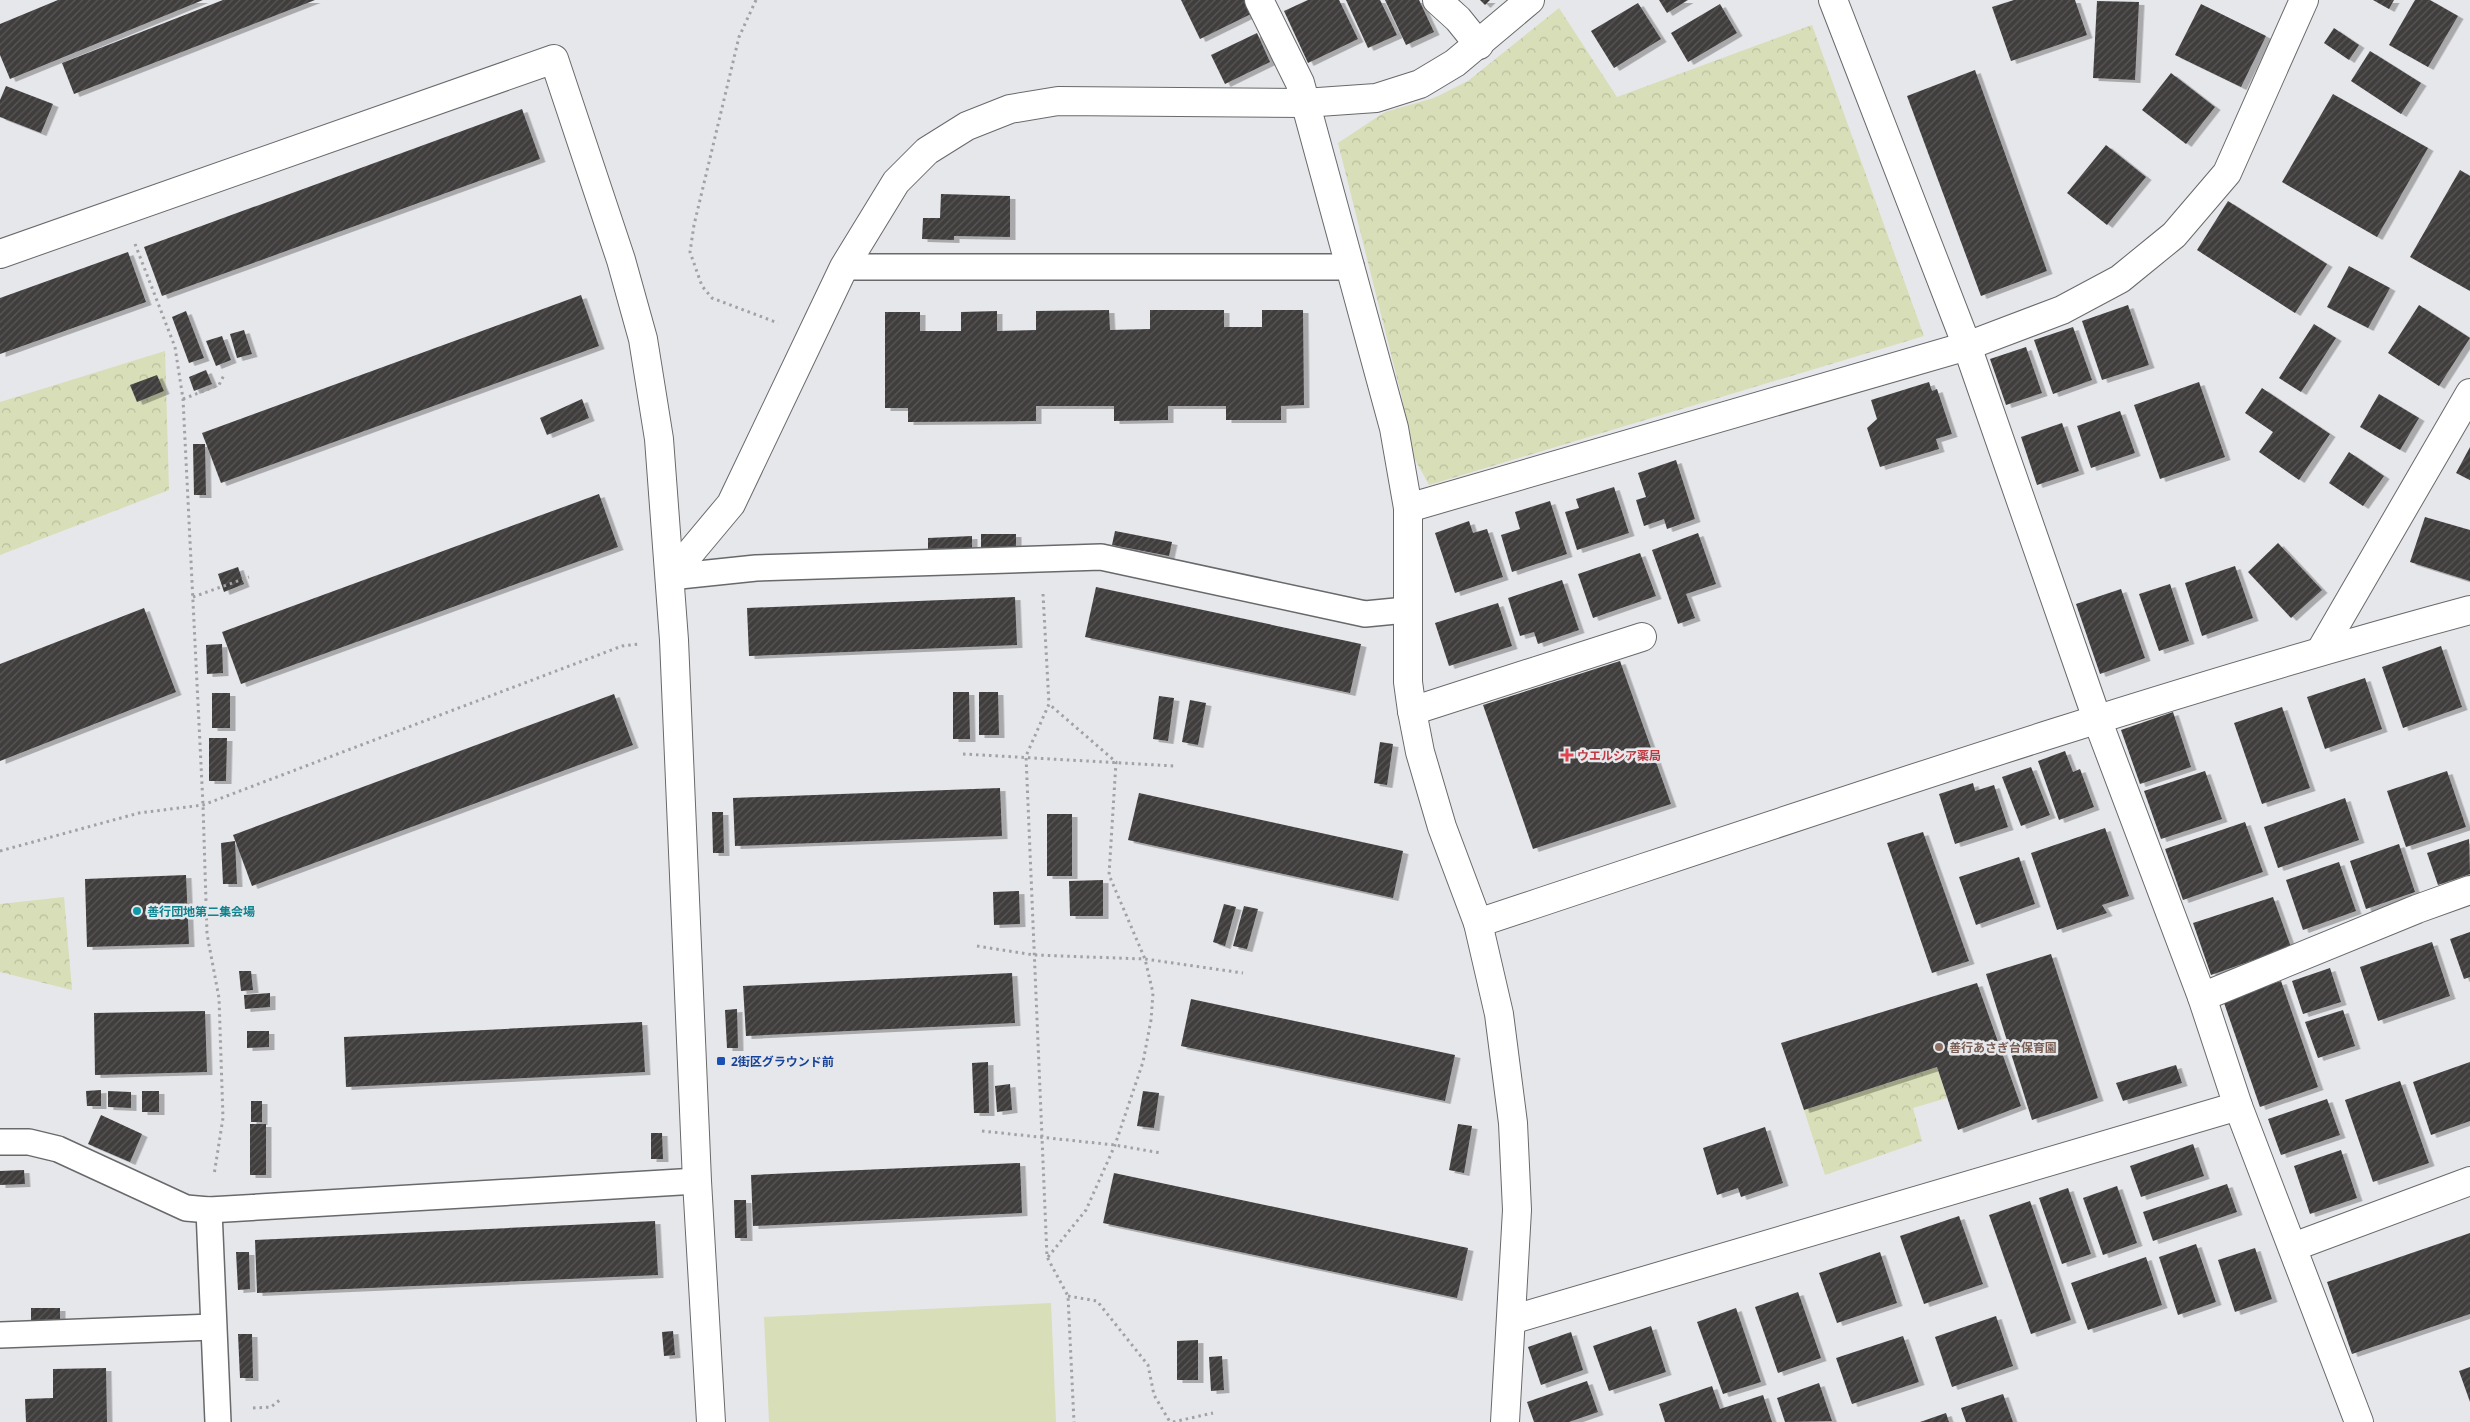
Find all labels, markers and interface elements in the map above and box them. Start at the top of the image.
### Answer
place label: ウエルシア薬局 [1577,747,1661,764]
marker: ウエルシア薬局 [1561,749,1573,761]
place label: 善行団地第二集会場 [147,903,255,920]
marker: 善行団地第二集会場 [131,905,143,917]
place label: 善行あさぎ台保育園 [1949,1039,2057,1056]
marker: 善行あさぎ台保育園 [1933,1041,1945,1053]
place label: 2街区グラウンド前 [731,1053,834,1070]
marker: 2街区グラウンド前 [715,1055,727,1067]

